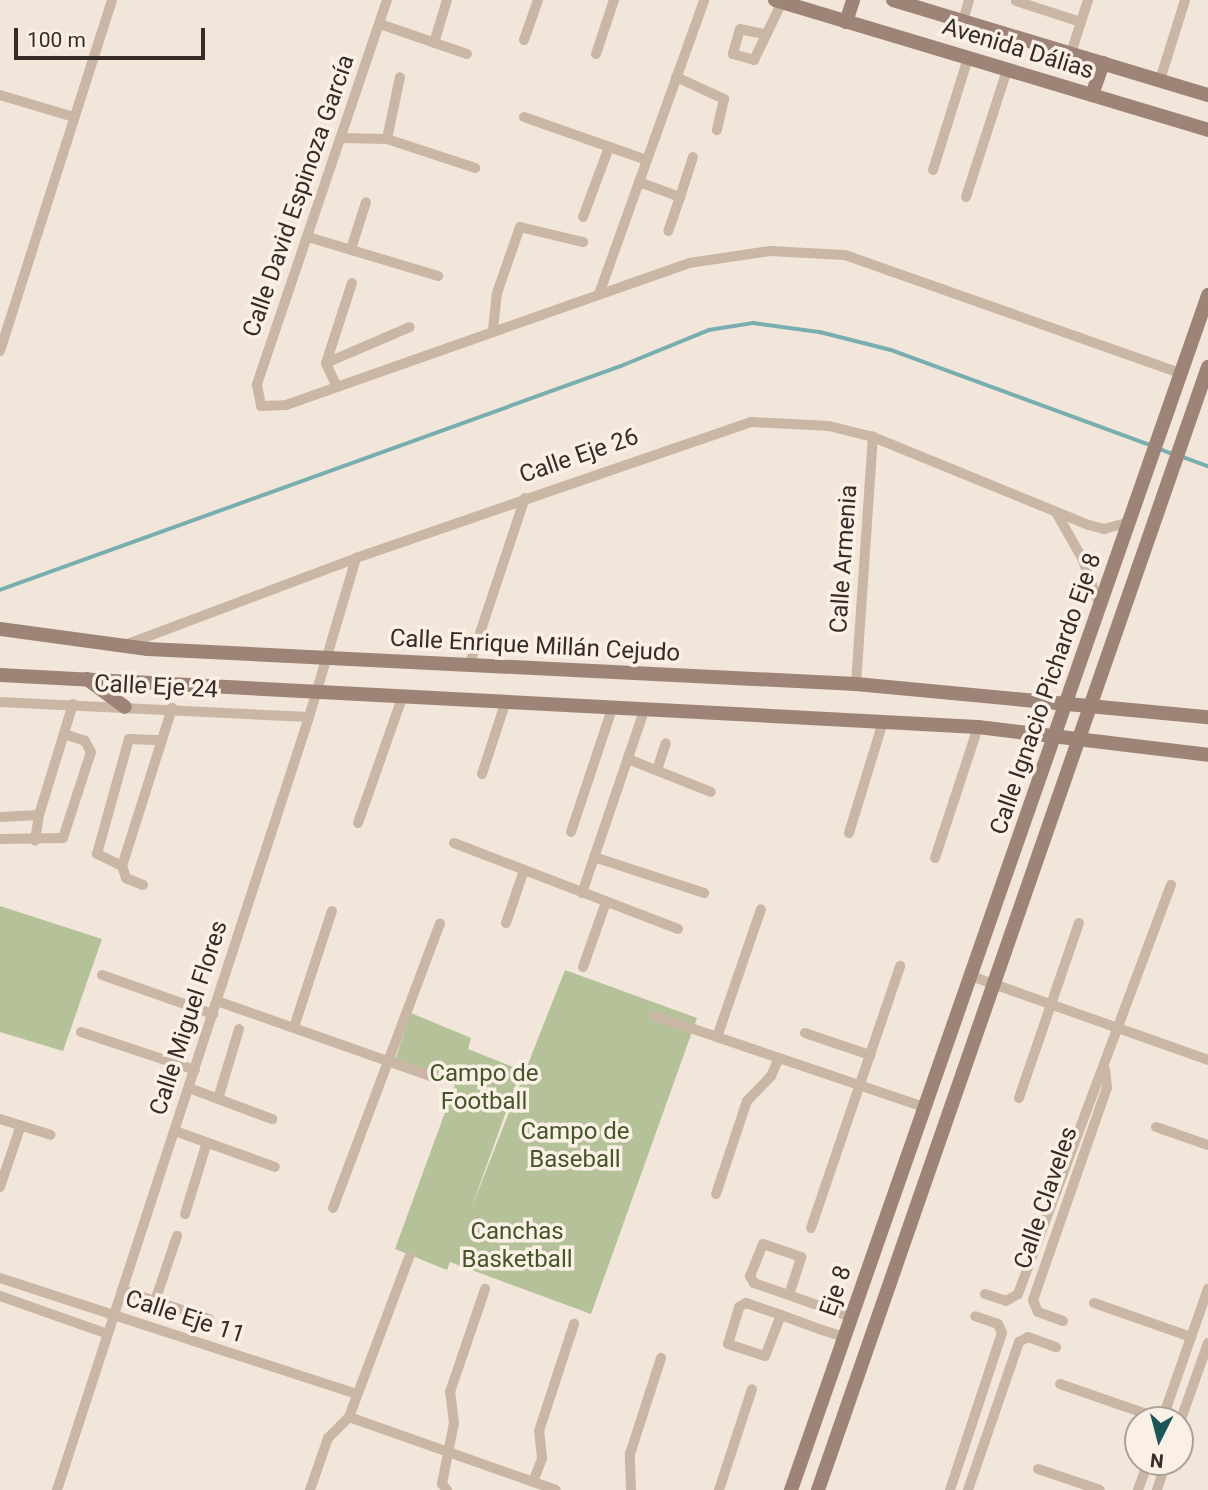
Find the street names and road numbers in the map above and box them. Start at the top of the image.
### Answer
street label: Avenida Dálias [939,12,1097,86]
street label: Calle David Espinoza García [237,51,361,341]
street label: Calle Eje 26 [516,422,642,490]
street label: Calle Armenia [824,484,864,634]
street label: Calle Ignacio Pichardo Eje 8 [984,549,1108,839]
street label: Calle Enrique Millán Cejudo [389,624,681,668]
street label: Calle Eje 24 [93,669,219,705]
street label: Calle Miguel Flores [144,917,234,1119]
street label: Calle Claveles [1008,1123,1084,1273]
street label: Eje 8 [814,1262,858,1320]
street label: Calle Eje 11 [122,1284,248,1350]

